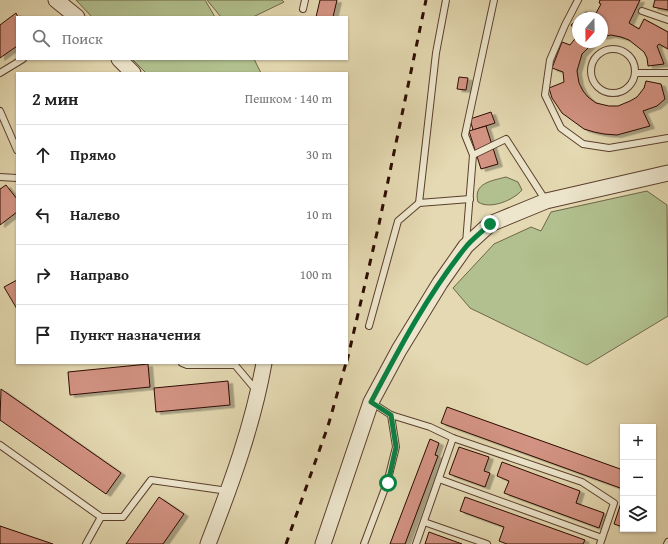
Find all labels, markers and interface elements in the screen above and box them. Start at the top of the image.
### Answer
north arrow [572,12,608,48]
search box [16,16,348,60]
icon: search [30,27,52,49]
text: Поиск [62,28,103,49]
text: 2 мин [32,86,78,111]
text: Пешком · 140 m [245,89,332,108]
icon: ahead [32,144,54,166]
text: Прямо [70,144,116,165]
text: 30 m [306,145,332,164]
icon: left [32,204,54,226]
text: Налево [70,204,120,225]
text: 10 m [306,205,332,224]
route end [481,215,499,233]
icon: right [32,264,54,286]
text: Направо [70,264,129,285]
text: 100 m [300,265,332,284]
icon: arrive [32,324,54,346]
text: Пункт назначения [70,324,201,345]
map controls [620,424,656,532]
button: + [620,424,656,460]
button: − [620,460,656,496]
route start [379,474,397,492]
button: layers [620,496,656,532]

